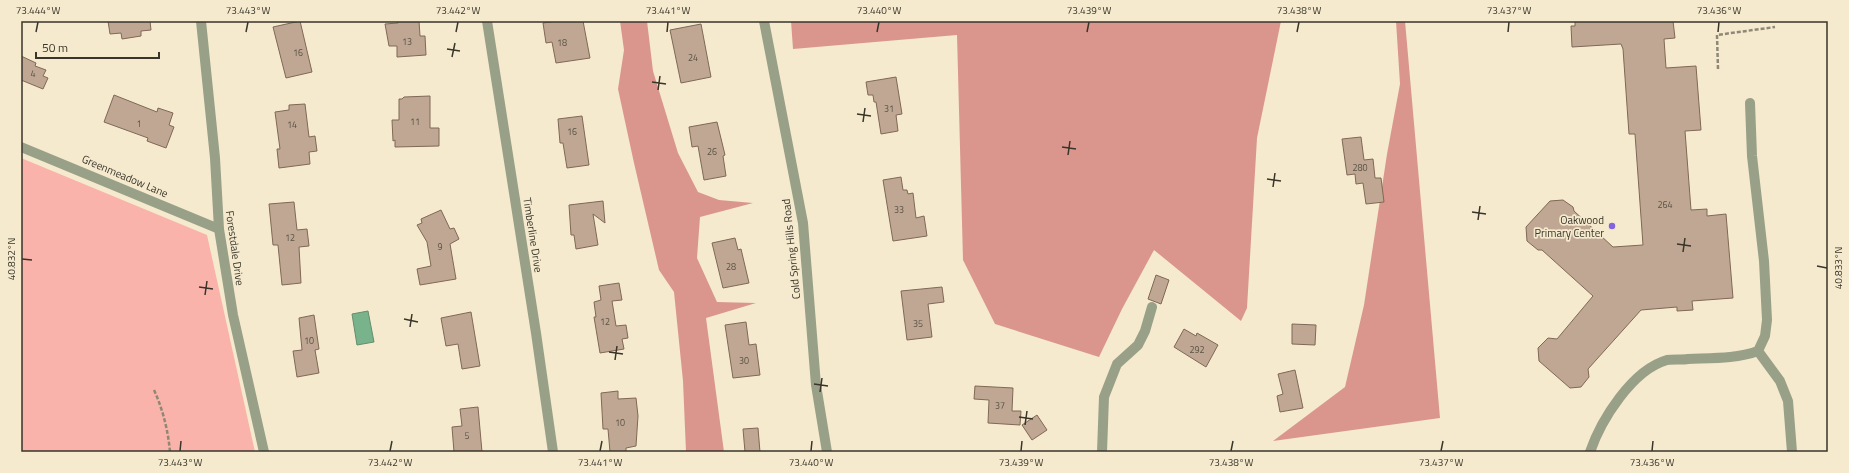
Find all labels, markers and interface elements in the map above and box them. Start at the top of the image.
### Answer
text: 73.444°W [16,3,60,18]
text: 73.443°W [226,3,270,18]
text: 73.442°W [436,3,480,18]
text: 73.441°W [646,3,690,18]
text: 73.440°W [857,3,901,18]
text: 73.439°W [1067,3,1111,18]
text: 73.438°W [1277,3,1321,18]
text: 73.437°W [1487,3,1531,18]
text: 73.436°W [1697,3,1741,18]
scale bar [36,34,159,60]
house number: 13 [402,35,412,48]
house number: 18 [557,36,567,49]
text: 50 m [42,38,68,57]
house number: 16 [293,46,303,59]
house number: 24 [688,51,698,64]
house number: 4 [30,67,36,80]
house number: 31 [884,102,894,115]
house number: 11 [410,115,420,128]
house number: 1 [136,117,142,130]
house number: 14 [287,118,297,131]
house number: 16 [567,125,577,138]
house number: 26 [707,145,717,158]
street label: Greenmeadow Lane [79,151,171,202]
house number: 280 [1352,161,1368,174]
street label: Timberline Drive [519,196,547,274]
street label: Cold Spring Hills Road [778,198,804,300]
house number: 264 [1657,198,1673,211]
house number: 33 [894,203,904,216]
street label: Forestdale Drive [222,209,248,287]
place label: Oakwood Primary Center [1534,212,1604,241]
marker: Oakwood Primary Center [1607,221,1617,231]
house number: 12 [285,231,295,244]
text: 40.832°N [4,238,19,280]
house number: 9 [437,240,443,253]
text: 40.833°N [1831,247,1846,289]
house number: 28 [726,260,736,273]
house number: 12 [600,315,610,328]
house number: 35 [913,317,923,330]
house number: 10 [304,334,314,347]
house number: 292 [1189,343,1205,356]
house number: 30 [739,354,749,367]
house number: 37 [995,399,1005,412]
house number: 10 [615,416,625,429]
house number: 5 [464,429,470,442]
text: 73.443°W [158,455,202,470]
text: 73.442°W [368,455,412,470]
text: 73.441°W [578,455,622,470]
text: 73.440°W [789,455,833,470]
text: 73.439°W [999,455,1043,470]
text: 73.438°W [1209,455,1253,470]
text: 73.437°W [1419,455,1463,470]
text: 73.436°W [1630,455,1674,470]

